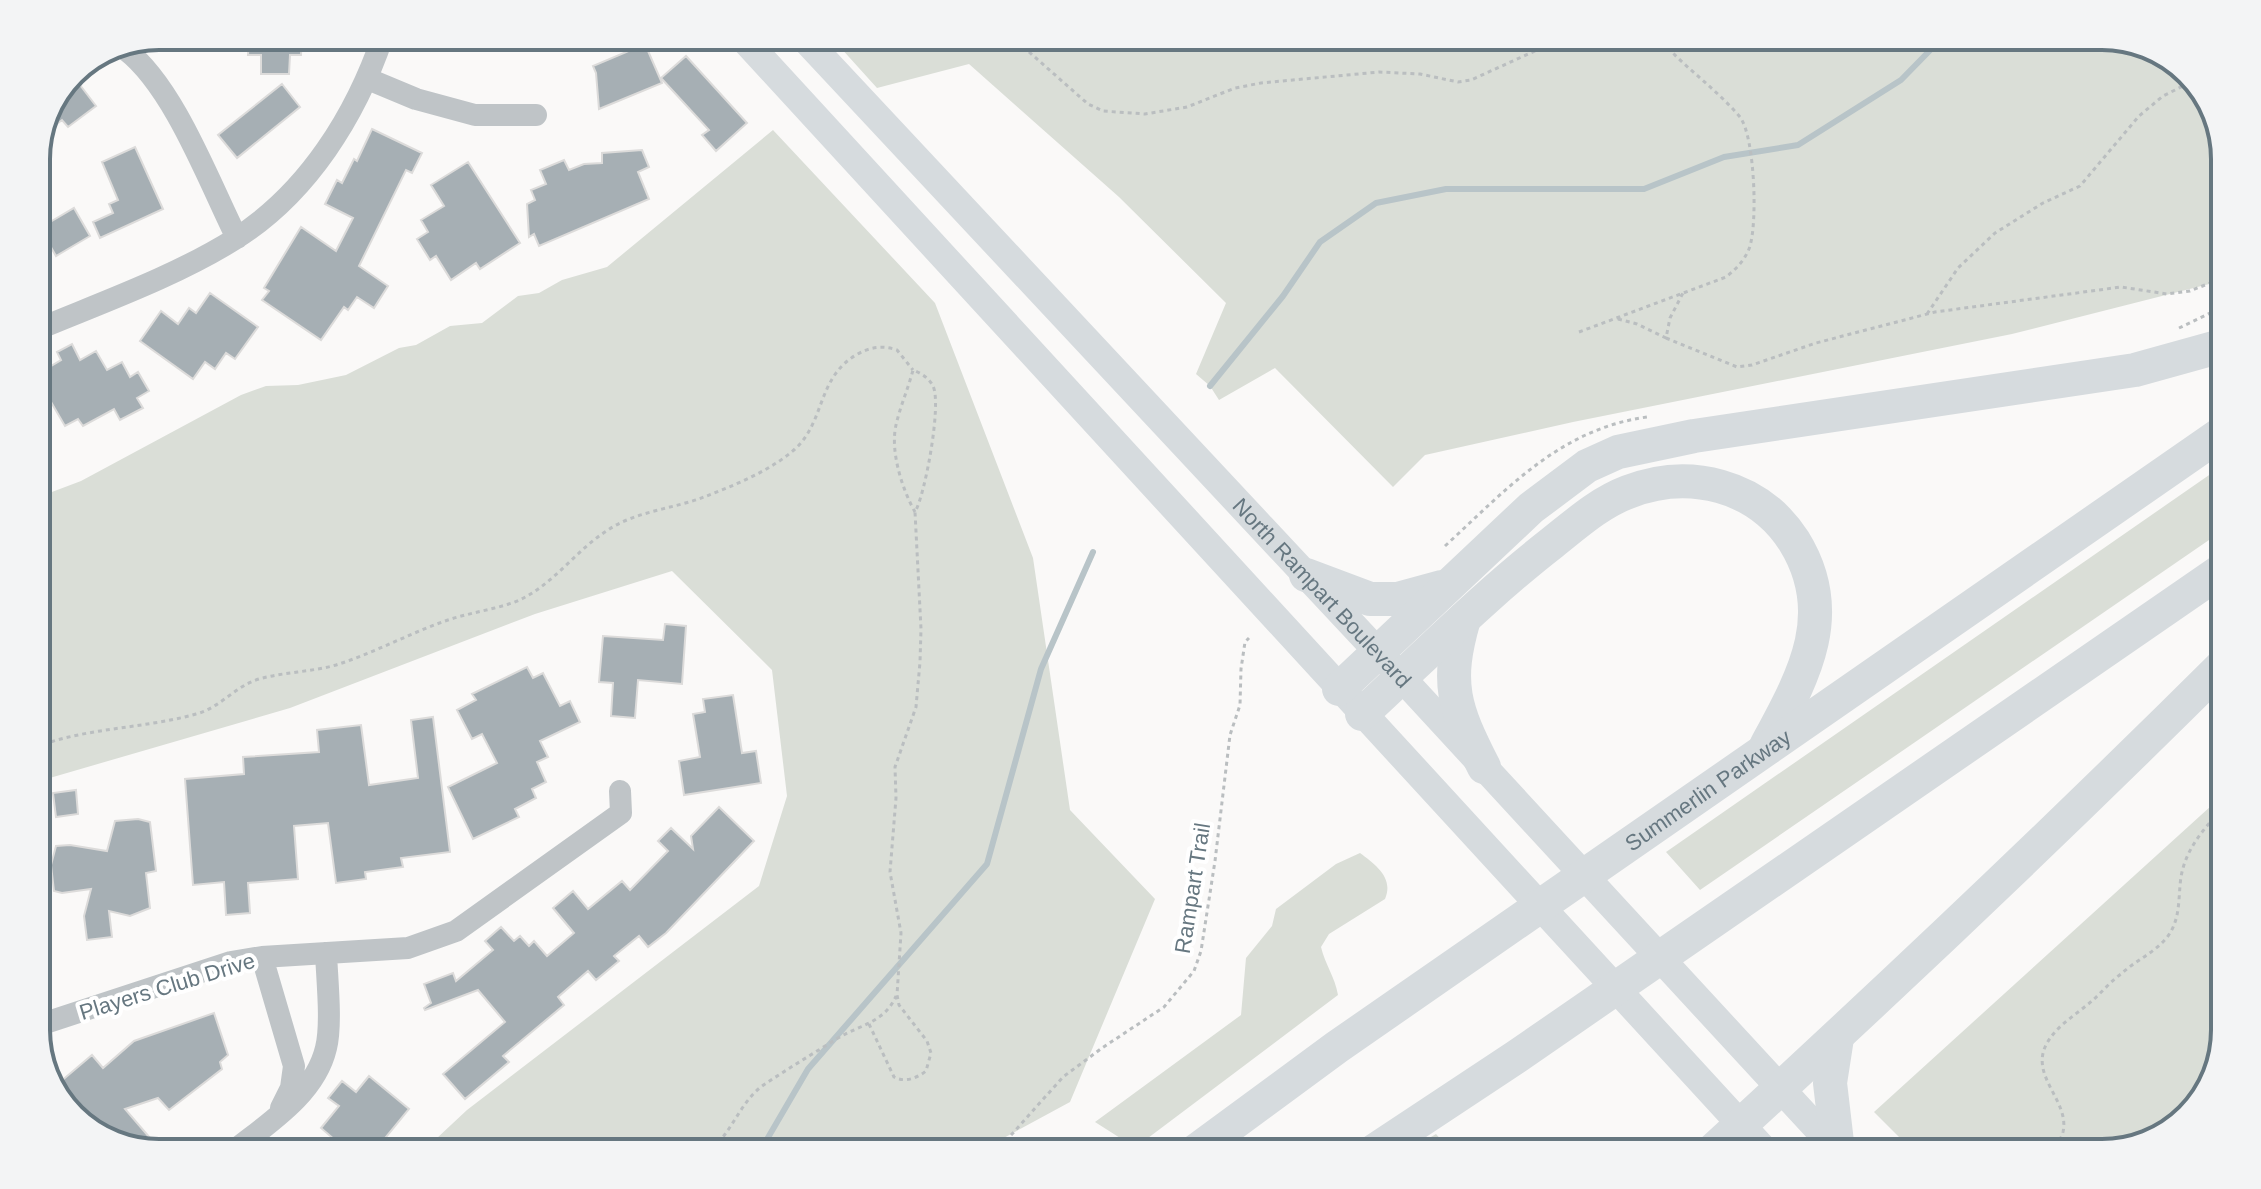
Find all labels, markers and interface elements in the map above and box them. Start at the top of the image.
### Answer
street label: North Rampart Boulevard [1228,493,1416,693]
street label: Summerlin Parkway [1620,724,1796,856]
street label: Rampart Trail [1170,821,1215,955]
street label: Players Club Drive [76,948,258,1025]

